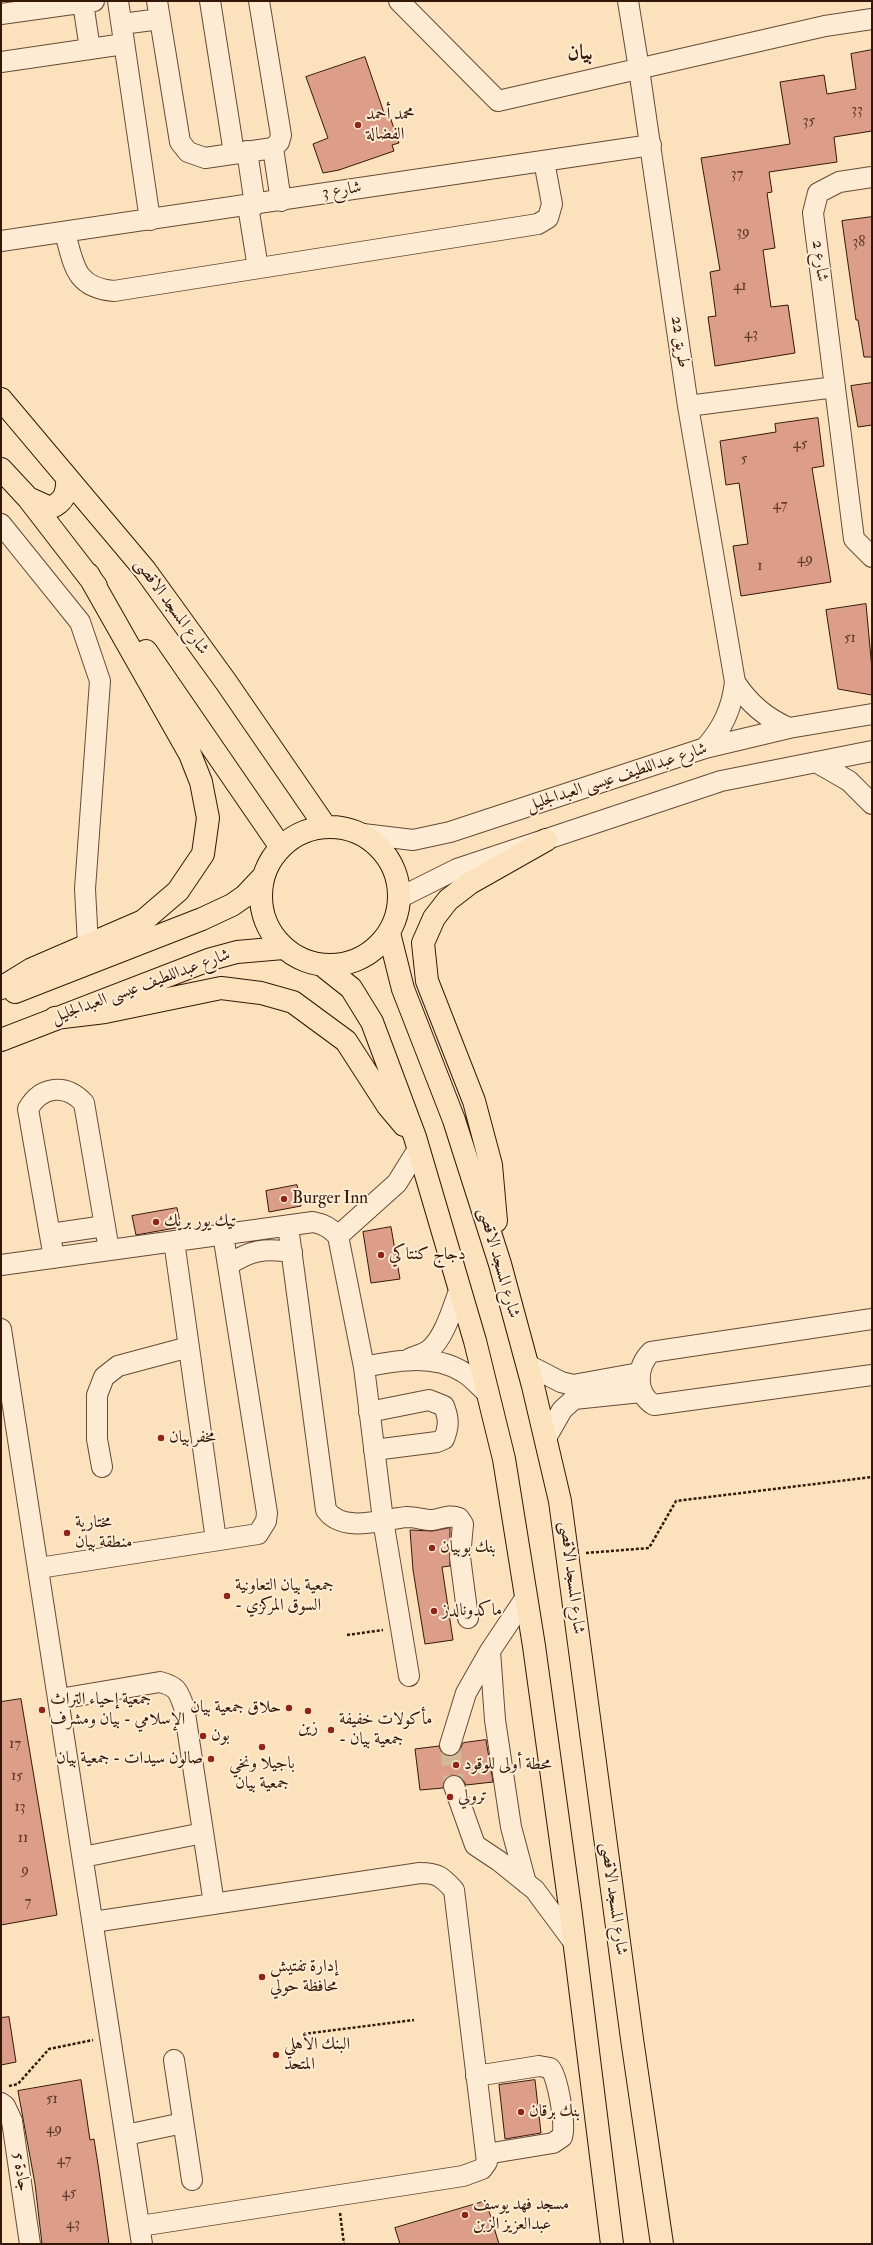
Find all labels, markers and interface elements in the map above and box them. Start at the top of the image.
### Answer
district label: بيان [567,41,593,67]
house number: 33 [851,102,863,120]
place label: محمد أحمد الفضالة [366,105,414,145]
house number: 35 [803,113,815,131]
marker: محمد أحمد الفضالة [353,120,363,130]
house number: 37 [731,166,743,184]
street label: شارع 3 [321,178,363,204]
house number: 39 [736,224,750,242]
house number: 38 [853,234,865,252]
street label: شارع 2 [806,239,832,283]
house number: 41 [733,278,747,296]
street label: طريق 22 [665,315,693,369]
house number: 43 [744,326,758,344]
house number: 45 [793,436,807,454]
house number: 5 [741,451,747,469]
house number: 47 [773,497,787,515]
house number: 49 [797,551,813,569]
street label: شارع المسجد الاقصى [129,555,213,659]
house number: 1 [757,558,763,576]
house number: 51 [844,630,856,648]
street label: شارع عبداللطيف عيسى العبدالجليل [524,739,710,817]
street label: شارع عبداللطيف عيسى العبدالجليل [49,945,233,1029]
place label: Burger Inn [292,1189,368,1209]
marker: Burger Inn [279,1194,289,1204]
street label: شارع المسجد الاقصى [473,1205,523,1321]
place label: تيك يور بريك [164,1212,237,1232]
marker: تيك يور بريك [151,1217,161,1227]
place label: دجاج كنتاكي [389,1245,466,1265]
marker: دجاج كنتاكي [376,1250,386,1260]
place label: مخفر بيان [169,1428,216,1448]
marker: مخفر بيان [156,1433,166,1443]
place label: مختارية منطقة بيان [75,1513,132,1553]
street label: شارع المسجد الاقصى [554,1520,588,1636]
marker: مختارية منطقة بيان [62,1528,72,1538]
place label: بنك بوبيان [440,1538,496,1558]
marker: بنك بوبيان [427,1543,437,1553]
place label: جمعية بيان التعاونية - السوق المركزي [235,1576,334,1616]
marker: جمعية بيان التعاونية - السوق المركزي [222,1591,232,1601]
place label: ماكدونالدز [442,1601,502,1621]
marker: ماكدونالدز [429,1606,439,1616]
place label: جمعية إحياء التراث الإسلامي - بيان ومشرف [50,1690,185,1730]
place label: حلاق جمعية بيان [190,1698,281,1718]
marker: حلاق جمعية بيان [284,1703,294,1713]
marker: جمعية إحياء التراث الإسلامي - بيان ومشرف [37,1705,47,1715]
marker: زين [303,1706,313,1716]
place label: مأكولات خفيفة - جمعية بيان [339,1710,432,1750]
place label: زين [298,1718,318,1738]
marker: مأكولات خفيفة - جمعية بيان [326,1725,336,1735]
place label: بون [211,1726,230,1746]
marker: بون [198,1731,208,1741]
house number: 17 [9,1736,21,1754]
marker: باجيلا ونخي جمعية بيان [257,1742,267,1752]
place label: صالون سيدات - جمعية بيان [56,1749,203,1769]
marker: صالون سيدات - جمعية بيان [206,1754,216,1764]
place label: باجيلا ونخي جمعية بيان [229,1754,295,1794]
place label: محطة أولى للوقود [464,1755,551,1775]
marker: محطة أولى للوقود [451,1760,461,1770]
house number: 15 [11,1768,23,1786]
place label: ترولي [458,1787,487,1807]
marker: ترولي [445,1792,455,1802]
house number: 13 [14,1799,26,1817]
house number: 11 [18,1830,28,1848]
street label: شارع المسجد الاقصى [595,1841,631,1957]
house number: 9 [21,1862,29,1880]
house number: 7 [25,1894,31,1912]
place label: إدارة تفتيش محافظة حولي [270,1957,338,1997]
marker: إدارة تفتيش محافظة حولي [257,1972,267,1982]
place label: البنك الأهلي المتحد [284,2035,350,2075]
marker: البنك الأهلي المتحد [271,2050,281,2060]
house number: 51 [46,2091,58,2109]
place label: بنك برقان [529,2102,580,2122]
marker: بنك برقان [516,2107,526,2117]
house number: 49 [46,2121,62,2139]
street label: جادة 5 [7,2151,33,2193]
house number: 47 [57,2152,71,2170]
house number: 45 [62,2185,76,2203]
place label: مسجد فهد يوسف عبدالعزيز الزبن [473,2195,569,2235]
marker: مسجد فهد يوسف عبدالعزيز الزبن [460,2210,470,2220]
house number: 43 [66,2216,80,2234]

